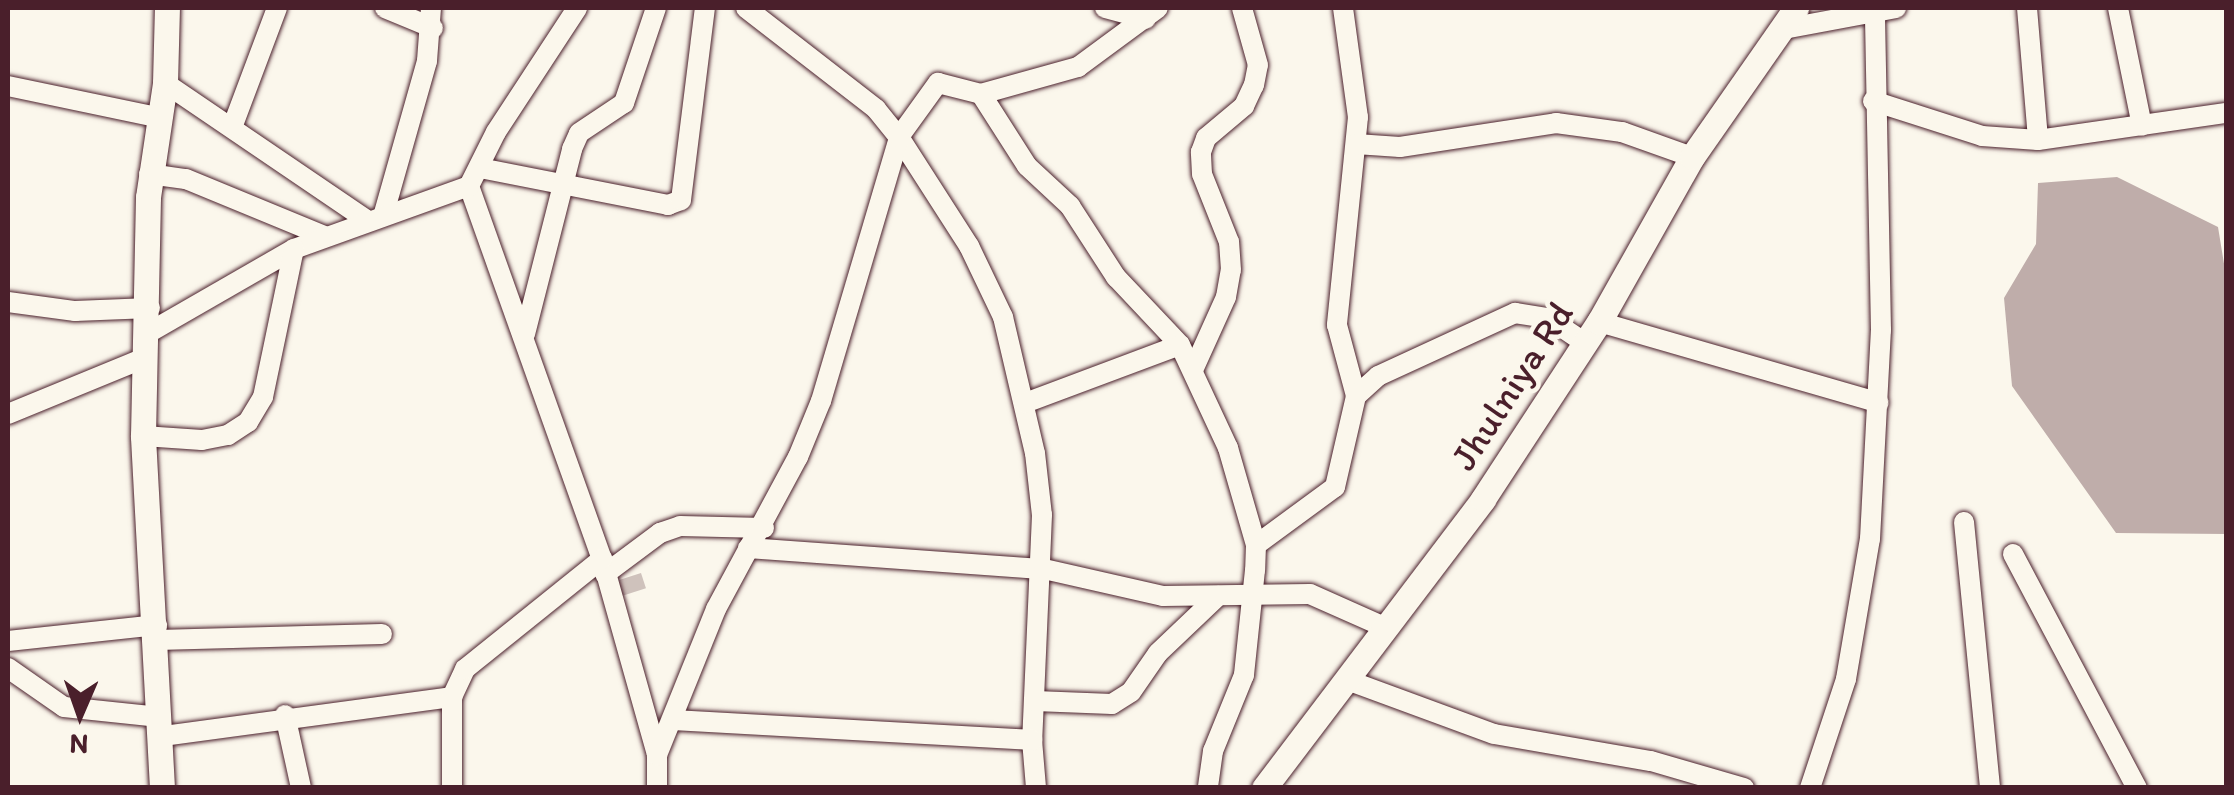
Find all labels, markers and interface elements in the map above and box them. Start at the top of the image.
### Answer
street label: Jhulniya Rd [1441,293,1583,479]
north arrow [30,665,130,765]
text: N [69,728,89,762]

